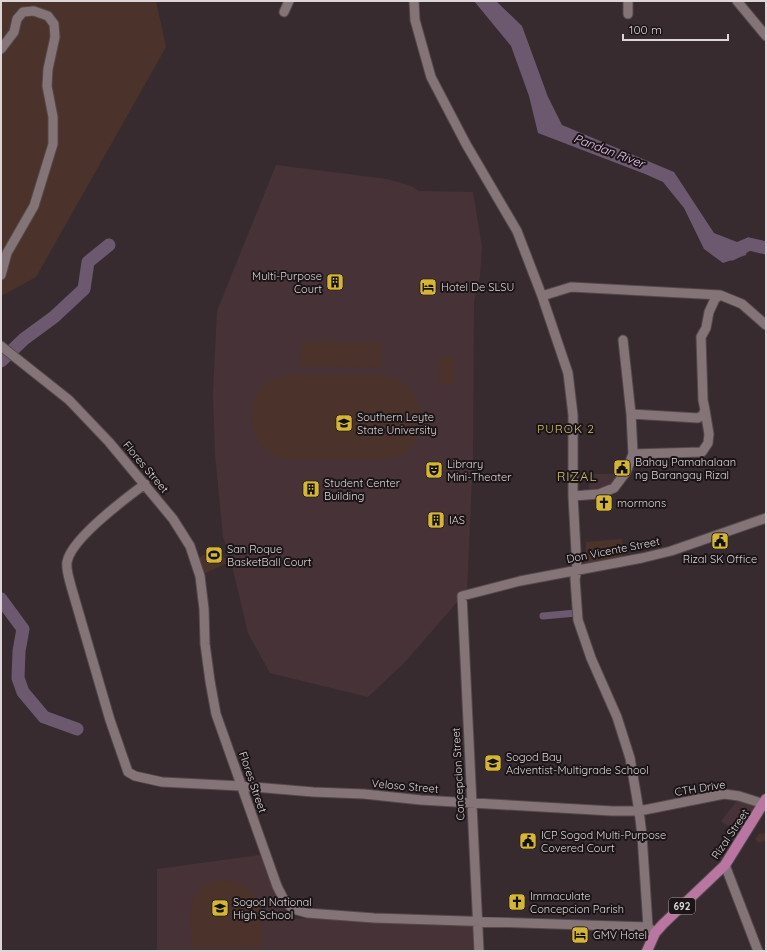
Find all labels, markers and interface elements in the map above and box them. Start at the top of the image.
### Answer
scale bar [623,16,728,42]
text: 100 m [629,22,662,37]
water label: Pandan River [572,130,648,171]
place label: Multi-Purpose Court [252,269,322,296]
building icon: Multi-Purpose Court [325,272,345,292]
hotel icon: Hotel De SLSU [418,277,438,297]
place label: Hotel De SLSU [441,280,514,294]
place label: Southern Leyte State University [357,410,437,437]
school or university icon: Southern Leyte State University [334,413,354,433]
district label: PUROK 2 [537,421,595,436]
street label: Flores Street [120,438,172,496]
place label: Bahay Pamahalaan ng Barangay Rizal [635,455,736,482]
place label: Library Mini-Theater [447,457,512,484]
public building icon: Bahay Pamahalaan ng Barangay Rizal [612,458,632,478]
theatre icon: Library Mini-Theater [424,460,444,480]
district label: RIZAL [557,468,597,484]
place label: Student Center Building [324,476,401,503]
building icon: Student Center Building [301,479,321,499]
church icon: mormons [594,493,614,513]
place label: mormons [617,496,666,510]
building icon: IAS [426,510,446,530]
place label: IAS [449,513,465,527]
public building icon: Rizal SK Office [710,531,730,551]
street label: Don Vicente Street [565,534,661,566]
place label: San Roque BasketBall Court [227,542,312,569]
sports icon: San Roque BasketBall Court [204,545,224,565]
place label: Rizal SK Office [683,552,757,566]
street label: Concepcion Street [449,727,467,821]
street label: Flores Street [236,750,270,815]
place label: Sogod Bay Adventist-Multigrade School [506,750,649,777]
school or university icon: Sogod Bay Adventist-Multigrade School [483,753,503,773]
street label: Veloso Street [371,776,439,796]
street label: CTH Drive [674,777,726,799]
street label: Rizal Street [708,806,752,862]
place label: ICP Sogod Multi-Purpose Covered Court [541,828,666,855]
public building icon: ICP Sogod Multi-Purpose Covered Court [518,831,538,851]
place label: Immaculate Concepcion Parish [530,889,624,916]
church icon: Immaculate Concepcion Parish [507,892,527,912]
place label: Sogod National High School [233,895,312,922]
school or university icon: Sogod National High School [210,898,230,918]
road number: 692 [669,898,695,914]
hotel icon: GMV Hotel [570,925,590,945]
place label: GMV Hotel [593,928,647,942]

